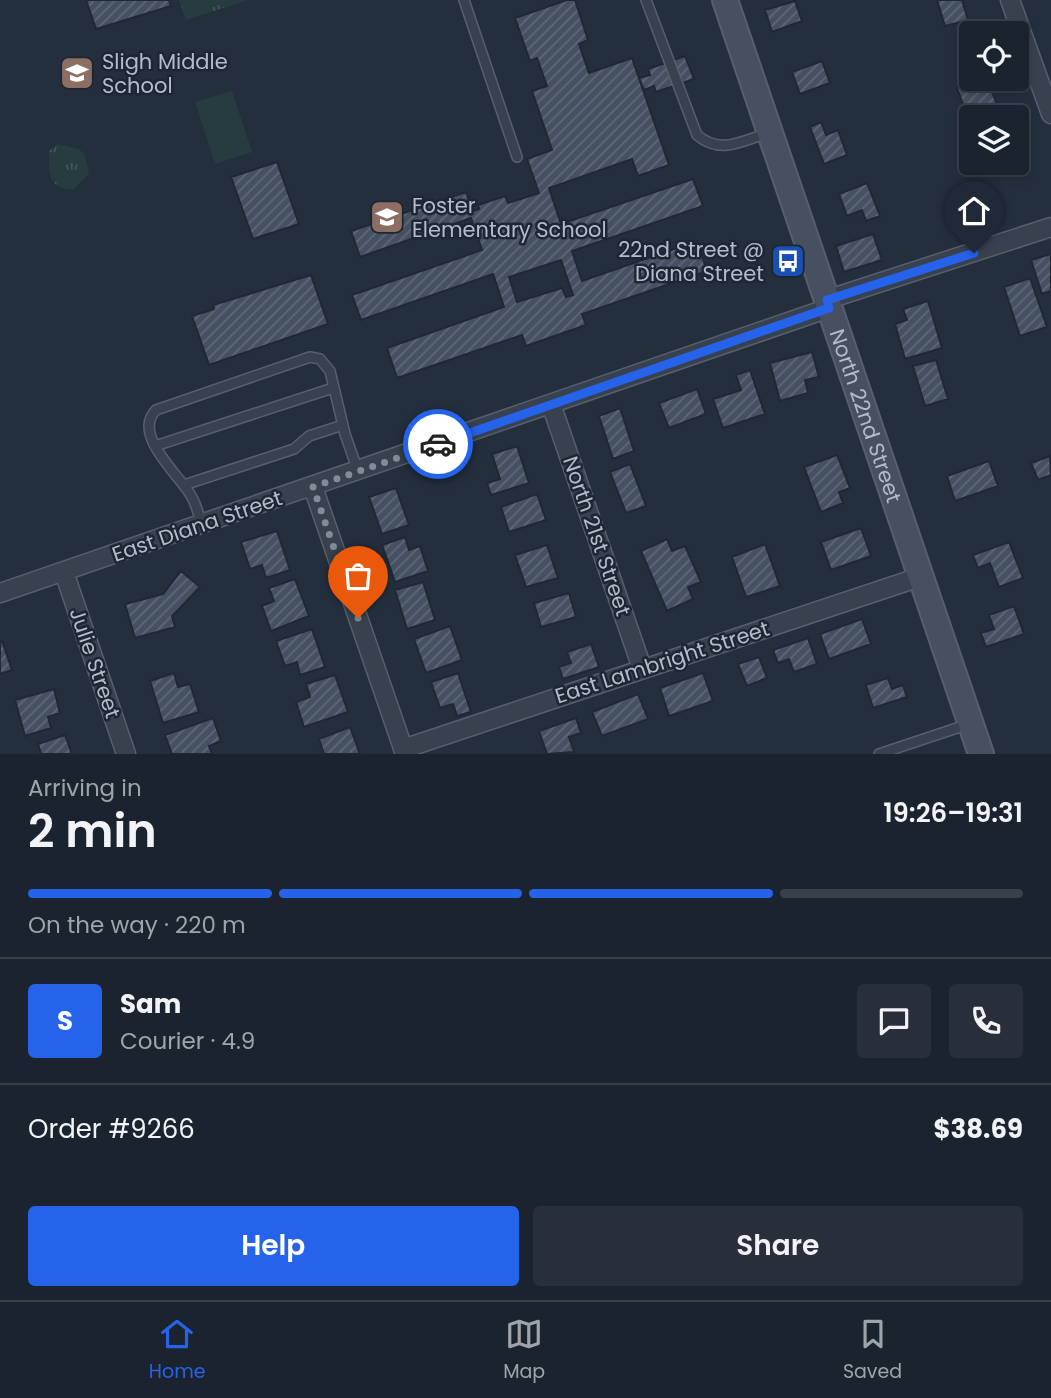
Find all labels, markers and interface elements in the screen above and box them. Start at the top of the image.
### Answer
map controls [959,21,1029,175]
button: locate [959,21,1029,91]
place label: Sligh Middle School [102,47,228,100]
school or university icon: Sligh Middle School [58,54,96,92]
button: layers [959,105,1029,175]
pin [944,181,1004,253]
place label: Foster Elementary School [412,191,607,244]
icon: home [955,192,993,230]
school or university icon: Foster Elementary School [368,198,406,236]
place label: 22nd Street @ Diana Street [618,235,764,288]
bus stop icon: 22nd Street @ Diana Street [769,242,807,280]
street label: North 22nd Street [823,325,909,506]
courier [403,409,473,479]
icon: car [419,425,457,463]
street label: North 21st Street [556,452,638,620]
street label: East Diana Street [108,483,286,569]
pin [328,546,388,618]
icon: bag [339,557,377,595]
street label: Julie Street [63,604,127,722]
street label: East Lambright Street [551,614,773,710]
text: Arriving in [28,772,142,804]
text: 19:26–19:31 [883,795,1023,831]
text: 2 min [28,799,157,863]
text: On the way · 220 m [28,909,246,941]
button: chat [857,984,931,1058]
button: phone [949,984,1023,1058]
text: Sam [120,986,181,1022]
text: S [57,1003,73,1039]
text: Courier · 4.9 [120,1025,255,1057]
text: Order #9266 [28,1111,195,1147]
text: $38.69 [933,1111,1023,1147]
button: Help [28,1206,519,1286]
button: Share [533,1206,1023,1286]
tab: Home [149,1315,206,1386]
tab: Map [503,1315,545,1386]
tab: Saved [843,1315,902,1386]

